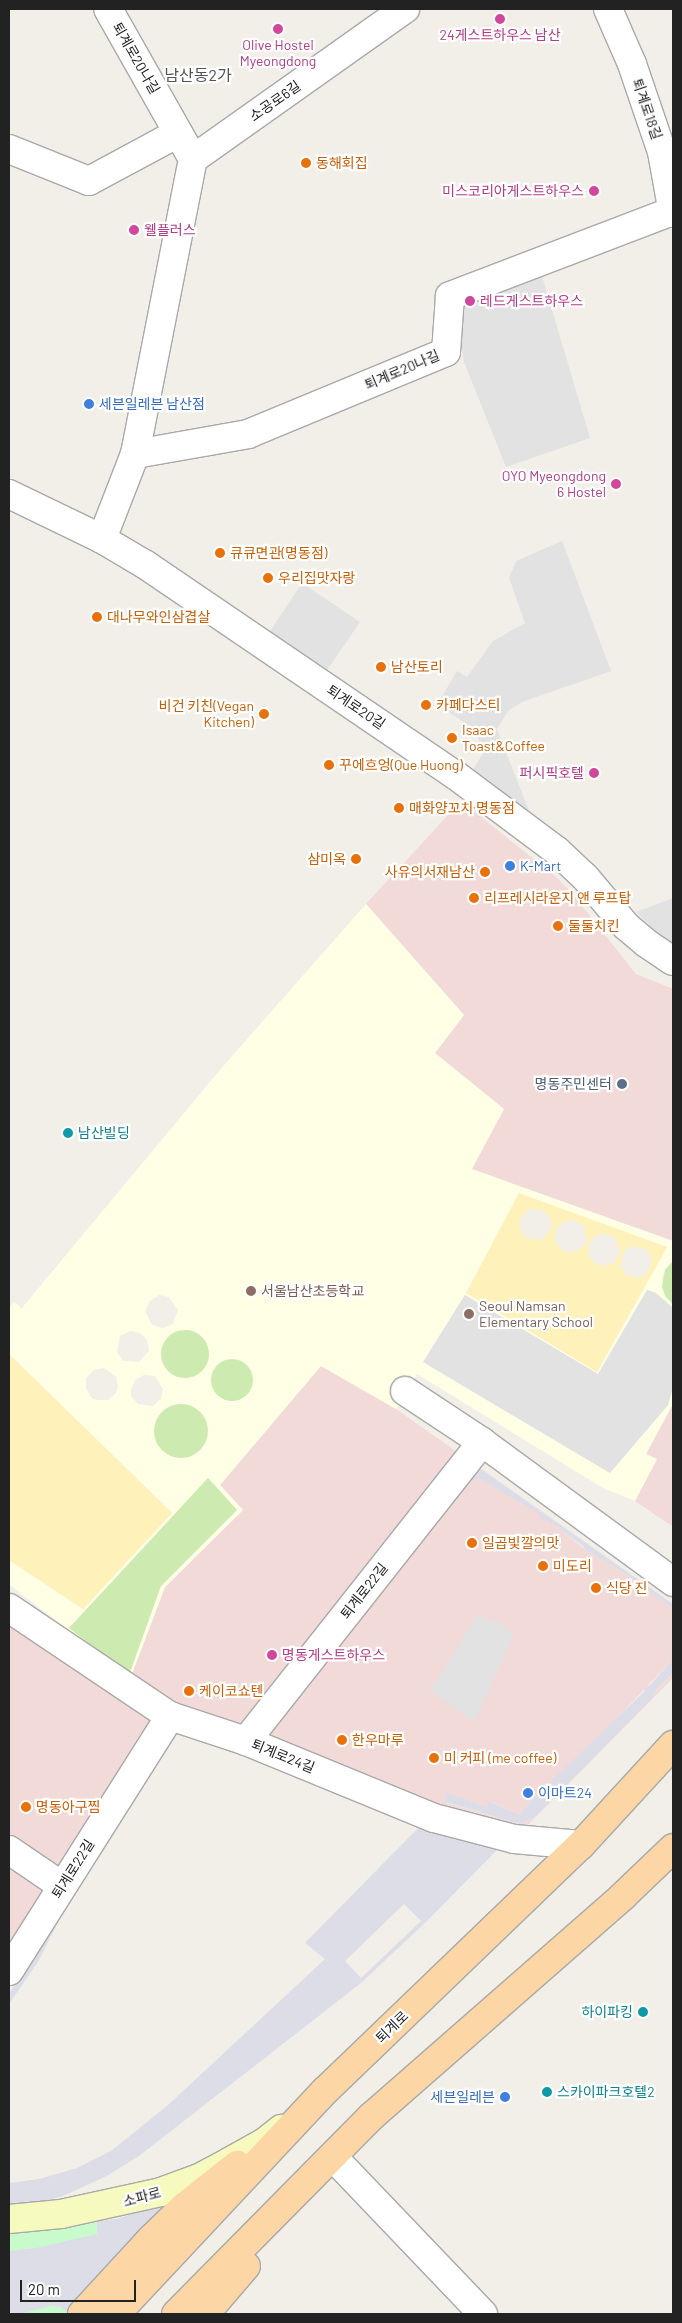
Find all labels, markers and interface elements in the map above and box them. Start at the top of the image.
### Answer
marker: 24게스트하우스 남산 [494,13,506,25]
street label: 퇴계로20나길 [109,19,163,97]
marker: Olive Hostel Myeongdong [272,23,284,35]
place label: 24게스트하우스 남산 [439,27,561,43]
place label: Olive Hostel Myeongdong [240,37,316,70]
district label: 남산동2가 [164,65,232,85]
street label: 퇴계로18길 [629,76,665,142]
street label: 소공로6길 [246,77,304,125]
place label: 동해회집 [316,155,368,171]
marker: 동해회집 [300,157,312,169]
place label: 미스코리아게스트하우스 [442,183,584,199]
marker: 미스코리아게스트하우스 [588,185,600,197]
place label: 웰플러스 [144,222,196,238]
marker: 웰플러스 [128,224,140,236]
place label: 레드게스트하우스 [480,293,583,309]
marker: 레드게스트하우스 [464,295,476,307]
street label: 퇴계로20나길 [362,347,442,393]
place label: 세븐일레븐 남산점 [99,396,205,412]
marker: 세븐일레븐 남산점 [83,398,95,410]
place label: OYO Myeongdong 6 Hostel [502,468,606,501]
marker: OYO Myeongdong 6 Hostel [610,478,622,490]
place label: 큐큐면관(명동점) [230,545,327,561]
marker: 큐큐면관(명동점) [214,547,226,559]
place label: 우리집맛자랑 [278,570,355,586]
marker: 우리집맛자랑 [262,572,274,584]
place label: 대나무와인삼겹살 [107,609,210,625]
marker: 대나무와인삼겹살 [91,611,103,623]
place label: 남산토리 [391,659,443,675]
marker: 남산토리 [375,661,387,673]
street label: 퇴계로20길 [324,681,388,733]
place label: 카페다스티 [436,697,500,713]
place label: 비건 키친(Vegan Kitchen) [159,698,254,730]
marker: 카페다스티 [420,699,432,711]
marker: 비건 키친(Vegan Kitchen) [258,708,270,720]
place label: Isaac Toast&Coffee [462,722,545,754]
marker: Isaac Toast&Coffee [446,732,458,744]
place label: 꾸에흐엉(Que Huong) [339,757,463,773]
marker: 꾸에흐엉(Que Huong) [323,759,335,771]
place label: 퍼시픽호텔 [520,765,584,781]
marker: 퍼시픽호텔 [588,767,600,779]
place label: 매화양꼬치 명동점 [409,800,515,816]
marker: 매화양꼬치 명동점 [393,802,405,814]
place label: 삼미옥 [307,851,346,867]
marker: 삼미옥 [350,853,362,865]
place label: K-Mart [520,858,561,874]
marker: K-Mart [504,860,516,872]
place label: 사유의서재남산 [385,864,475,880]
marker: 사유의서재남산 [479,866,491,878]
place label: 리프레시라운지 앤 루프탑 [484,890,631,906]
marker: 리프레시라운지 앤 루프탑 [468,892,480,904]
place label: 둘둘치킨 [568,918,620,934]
marker: 둘둘치킨 [552,920,564,932]
place label: 명동주민센터 [535,1076,612,1092]
marker: 명동주민센터 [616,1078,628,1090]
place label: 남산빌딩 [78,1125,130,1141]
marker: 남산빌딩 [62,1127,74,1139]
place label: 서울남산초등학교 [261,1283,364,1299]
marker: 서울남산초등학교 [245,1285,257,1297]
place label: Seoul Namsan Elementary School [479,1298,593,1330]
marker: Seoul Namsan Elementary School [463,1308,475,1320]
place label: 일곱빛깔의맛 [482,1535,559,1551]
marker: 일곱빛깔의맛 [466,1537,478,1549]
place label: 미도리 [553,1558,592,1574]
street label: 퇴계로22길 [337,1560,391,1622]
marker: 미도리 [537,1560,549,1572]
place label: 식당 진 [606,1580,647,1596]
marker: 식당 진 [590,1582,602,1594]
place label: 명동게스트하우스 [282,1647,385,1663]
marker: 명동게스트하우스 [266,1649,278,1661]
place label: 케이코쇼텐 [199,1683,263,1699]
marker: 케이코쇼텐 [183,1685,195,1697]
place label: 한우마루 [352,1732,404,1748]
marker: 한우마루 [336,1734,348,1746]
street label: 퇴계로24길 [249,1736,317,1776]
place label: 미 커피 (me coffee) [444,1750,556,1766]
marker: 미 커피 (me coffee) [428,1752,440,1764]
place label: 이마트24 [538,1785,592,1801]
marker: 이마트24 [522,1787,534,1799]
place label: 명동아구찜 [36,1799,100,1815]
marker: 명동아구찜 [20,1801,32,1813]
street label: 퇴계로22길 [48,1836,98,1902]
place label: 하이파킹 [581,2004,633,2020]
marker: 하이파킹 [637,2006,649,2018]
street label: 퇴계로 [372,2008,412,2046]
place label: 스카이파크호텔2 [557,2084,655,2100]
marker: 스카이파크호텔2 [541,2086,553,2098]
place label: 세븐일레븐 [431,2089,495,2105]
marker: 세븐일레븐 [499,2091,511,2103]
street label: 소파로 [121,2184,163,2210]
scale bar [22,2270,139,2302]
text: 20 m [28,2280,60,2298]

